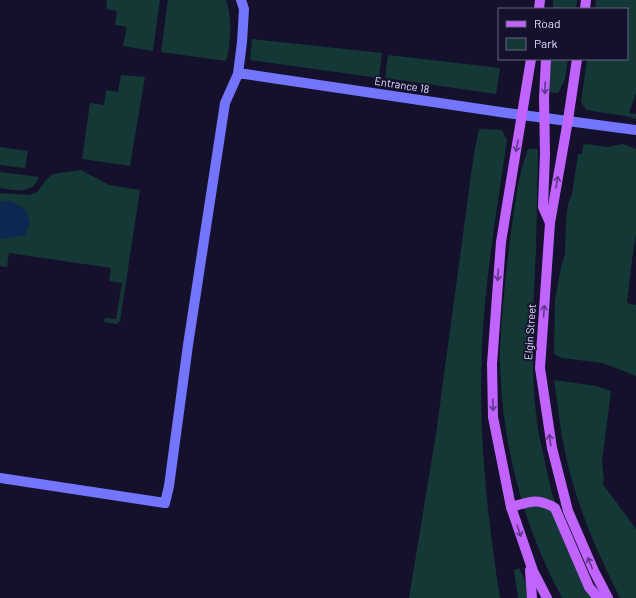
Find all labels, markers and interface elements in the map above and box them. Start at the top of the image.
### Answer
legend [498,8,628,60]
text: Road [534,16,561,30]
text: Park [534,36,558,50]
street label: Entrance 18 [374,74,431,95]
one-way arrow [541,81,549,94]
one-way arrow [513,139,521,152]
one-way arrow [553,176,561,189]
one-way arrow [495,268,502,281]
street label: Elgin Street [521,304,538,360]
one-way arrow [540,305,547,318]
one-way arrow [489,398,496,411]
one-way arrow [546,434,554,447]
one-way arrow [516,525,524,537]
one-way arrow [586,558,594,570]

